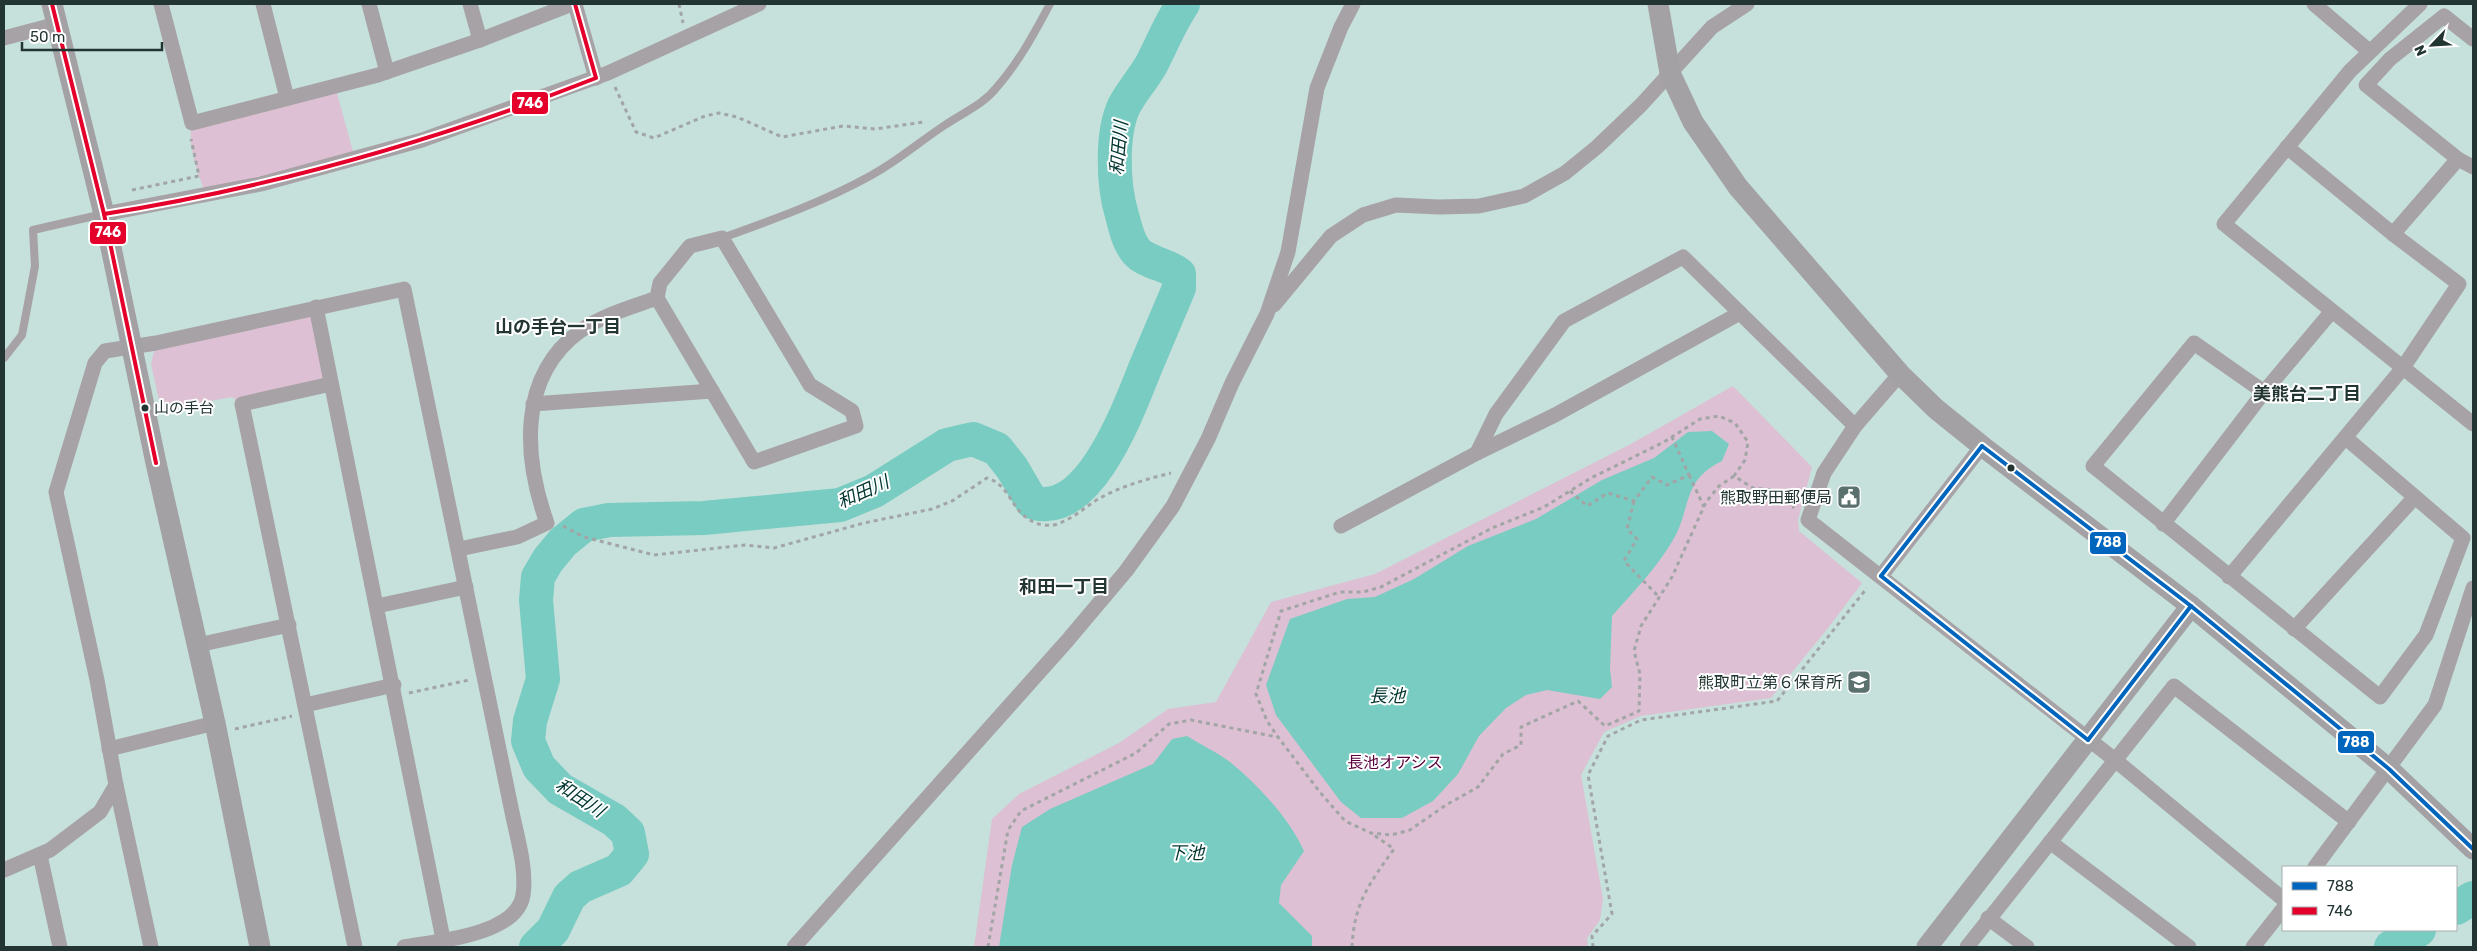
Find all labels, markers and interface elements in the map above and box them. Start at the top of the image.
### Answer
scale bar [22,20,162,52]
north arrow [2407,20,2457,70]
text: 50 m [30,28,65,46]
text: N [2411,42,2431,58]
line badge: 746 [511,91,549,115]
text: 746 [517,95,543,112]
water label: 和田川 [1106,118,1132,176]
line badge: 746 [89,221,127,245]
text: 746 [95,224,121,241]
district label: 山の手台一丁目 [495,316,621,338]
district label: 美熊台二丁目 [2253,383,2361,405]
place label: 山の手台 [154,399,214,417]
marker: 山の手台 [140,403,150,413]
unlabelled marker [2006,463,2016,473]
water label: 和田川 [834,470,894,513]
public building icon: 熊取野田郵便局 [1836,484,1862,510]
place label: 熊取野田郵便局 [1720,488,1832,507]
line badge: 788 [2089,531,2127,555]
text: 788 [2095,534,2121,551]
district label: 和田一丁目 [1019,576,1109,598]
school or university icon: 熊取町立第６保育所 [1846,669,1872,695]
place label: 熊取町立第６保育所 [1698,673,1842,692]
water label: 長池 [1369,685,1407,707]
line badge: 788 [2337,730,2375,754]
text: 788 [2343,734,2369,751]
park label: 長池オアシス [1347,753,1443,772]
water label: 和田川 [551,774,610,823]
water label: 下池 [1168,842,1206,864]
legend [2282,866,2457,931]
text: 788 [2327,877,2354,895]
text: 746 [2327,902,2353,920]

